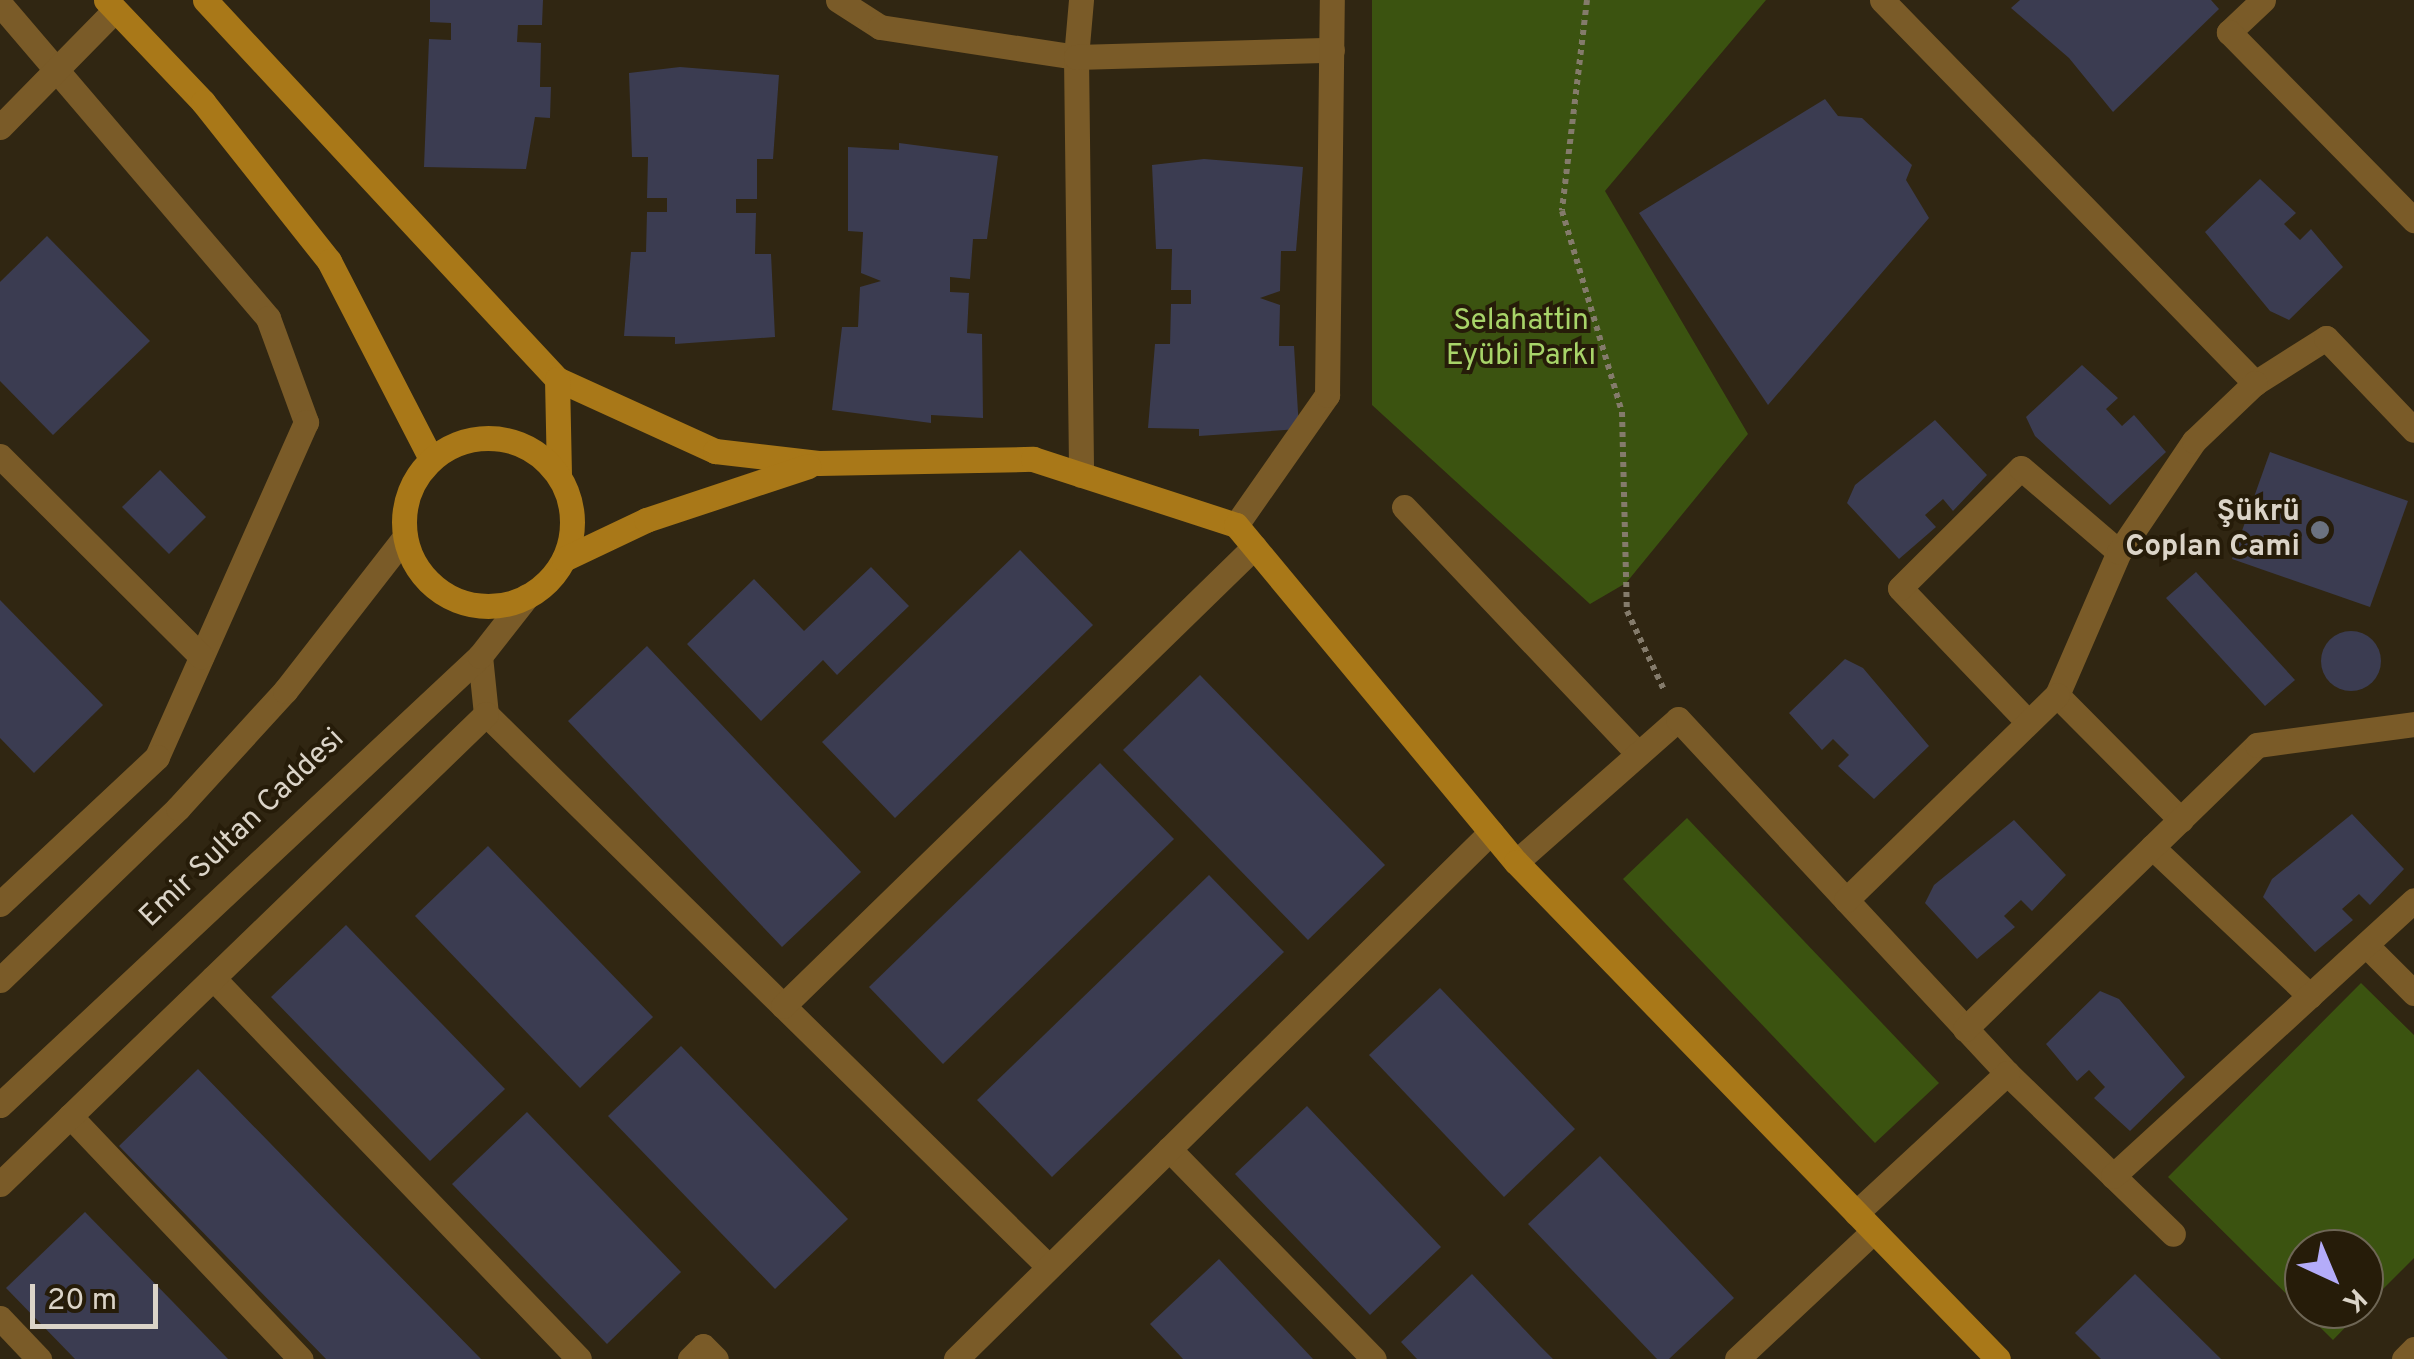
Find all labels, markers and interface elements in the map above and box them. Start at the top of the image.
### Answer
park label: Selahattin Eyübi Parkı [1446,304,1596,374]
place label: Şükrü Coplan Cami [2125,495,2300,566]
marker: Şükrü Coplan Cami [2309,519,2331,541]
street label: Emir Sultan Caddesi [133,722,353,936]
north arrow [2284,1229,2384,1329]
scale bar [35,1264,162,1326]
text: K [2334,1279,2373,1319]
text: 20 m [47,1283,117,1320]

